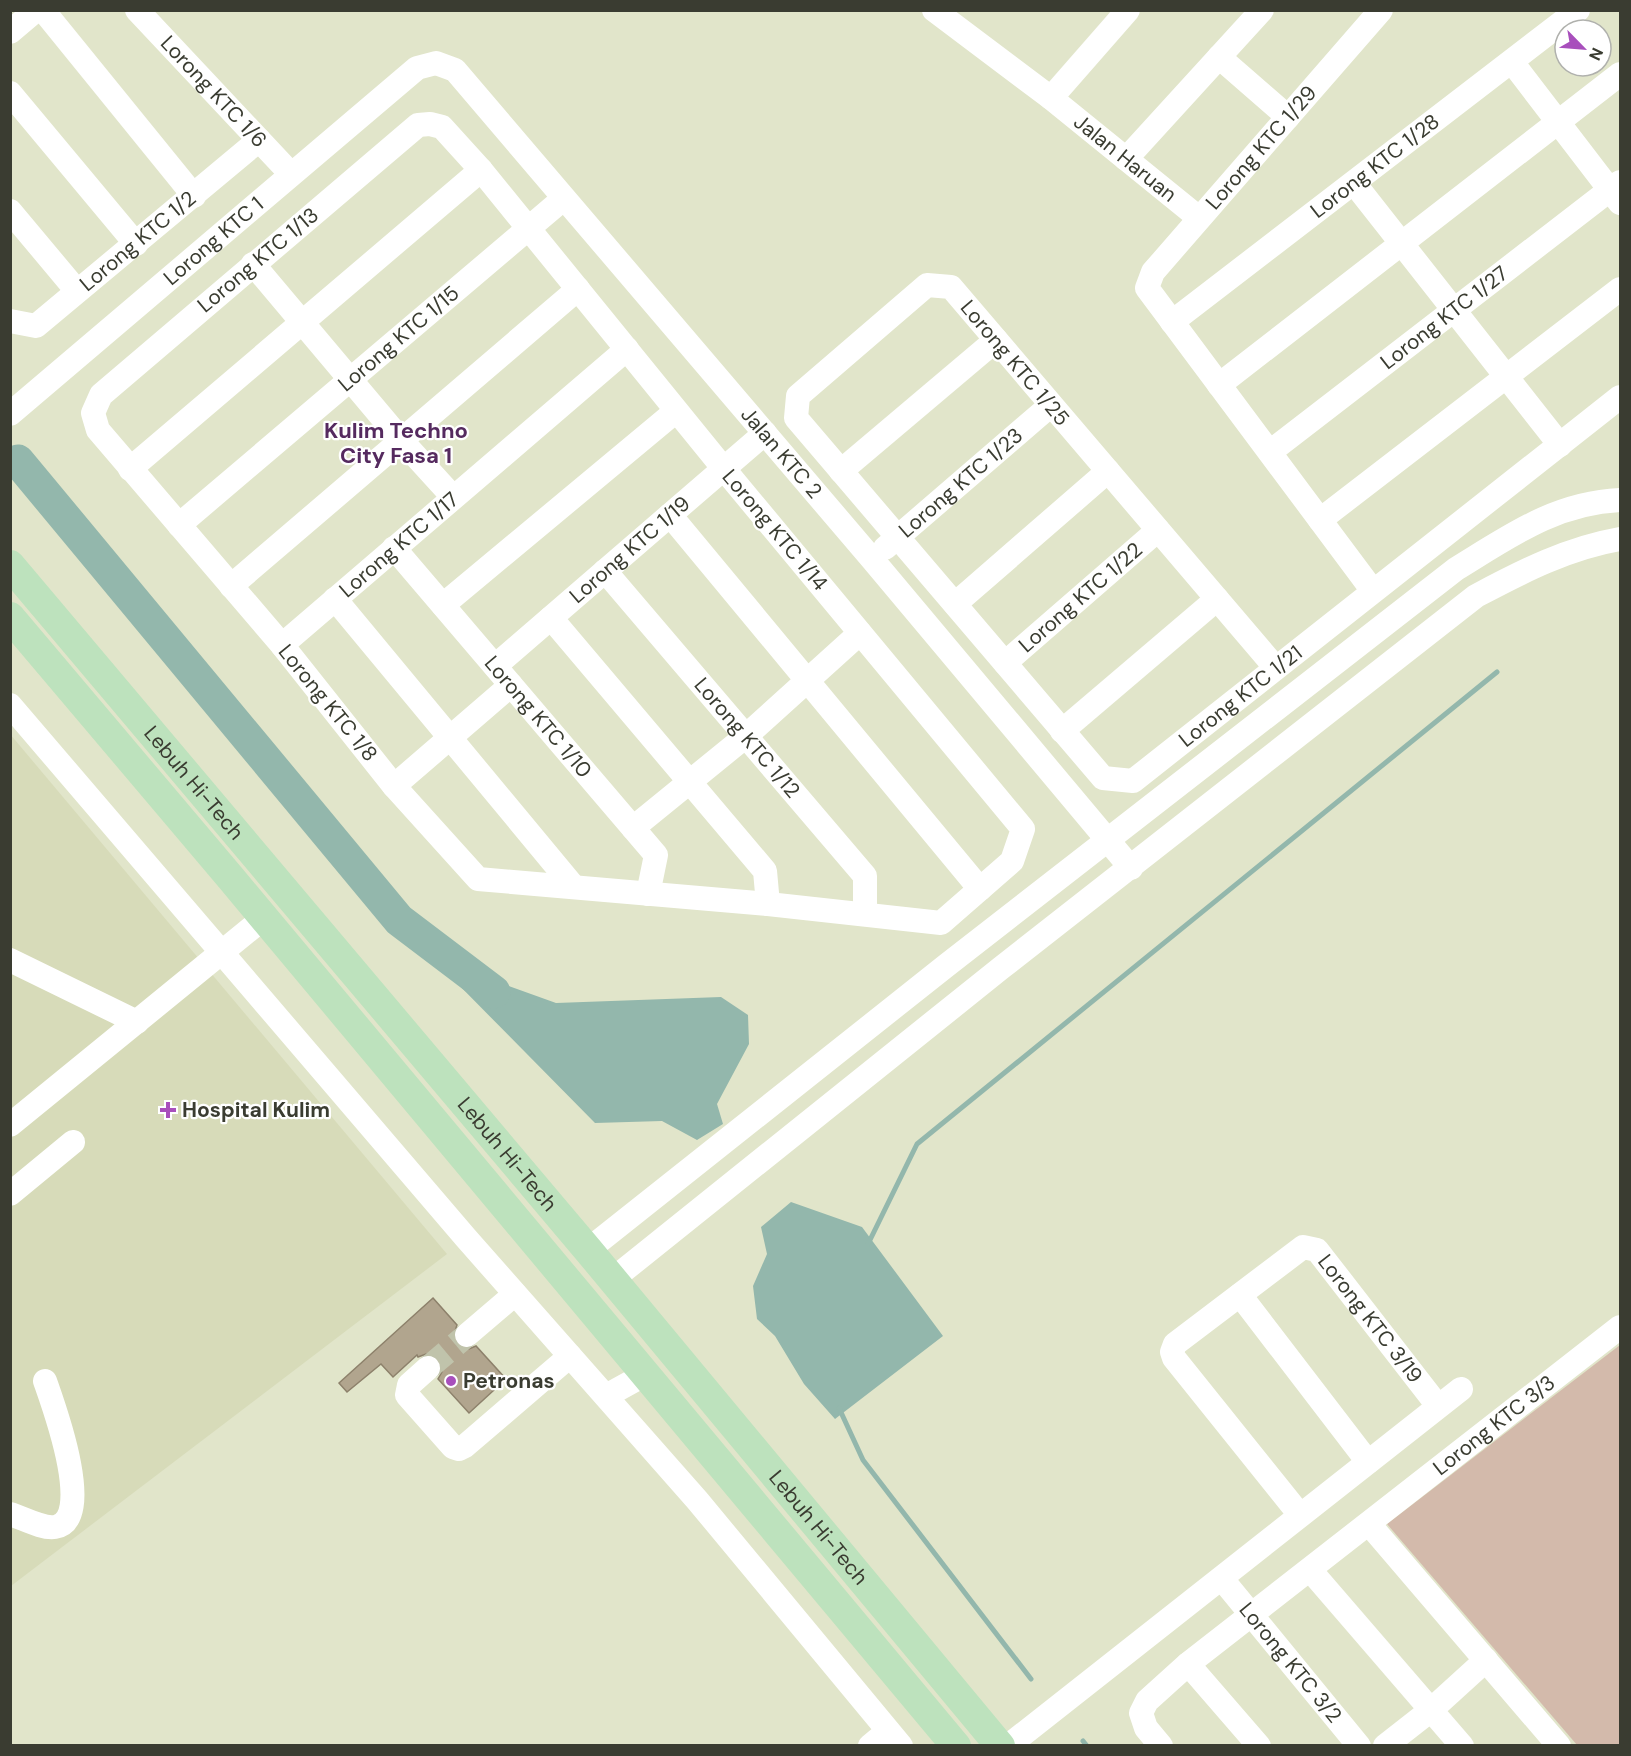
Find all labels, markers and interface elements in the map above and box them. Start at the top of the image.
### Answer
north arrow [1553,18,1613,78]
street label: Lorong KTC 1/6 [154,30,273,154]
text: N [1584,44,1608,64]
street label: Lorong KTC 1/29 [1199,80,1323,216]
street label: Jalan Haruan [1068,108,1183,208]
street label: Lorong KTC 1/28 [1305,108,1445,225]
street label: Lorong KTC 1/2 [74,185,202,298]
street label: Lorong KTC 1 [158,191,269,292]
street label: Lorong KTC 1/13 [192,201,324,319]
street label: Lorong KTC 1/27 [1375,260,1514,376]
street label: Lorong KTC 1/15 [332,279,465,398]
street label: Lorong KTC 1/25 [954,294,1076,432]
street label: Jalan KTC 2 [734,401,828,504]
district label: Kulim Techno City Fasa 1 [324,416,468,470]
street label: Lorong KTC 1/23 [893,421,1029,544]
street label: Lorong KTC 1/14 [716,463,834,597]
street label: Lorong KTC 1/17 [333,486,464,604]
street label: Lorong KTC 1/19 [564,490,696,610]
street label: Lorong KTC 1/22 [1013,536,1148,659]
street label: Lorong KTC 1/8 [272,639,384,767]
street label: Lorong KTC 1/21 [1173,639,1308,754]
street label: Lorong KTC 1/10 [478,650,598,784]
street label: Lorong KTC 1/12 [688,672,806,804]
street label: Lebuh Hi-Tech [138,720,250,846]
street label: Lebuh Hi-Tech [451,1091,563,1217]
place label: Hospital Kulim [182,1096,330,1124]
marker: Hospital Kulim [159,1101,177,1119]
street label: Lorong KTC 3/19 [1311,1249,1429,1389]
place label: Petronas [463,1367,555,1395]
street label: Lorong KTC 3/3 [1427,1369,1561,1482]
marker: Petronas [444,1374,458,1388]
street label: Lebuh Hi-Tech [763,1464,874,1591]
street label: Lorong KTC 3/2 [1233,1596,1348,1729]

